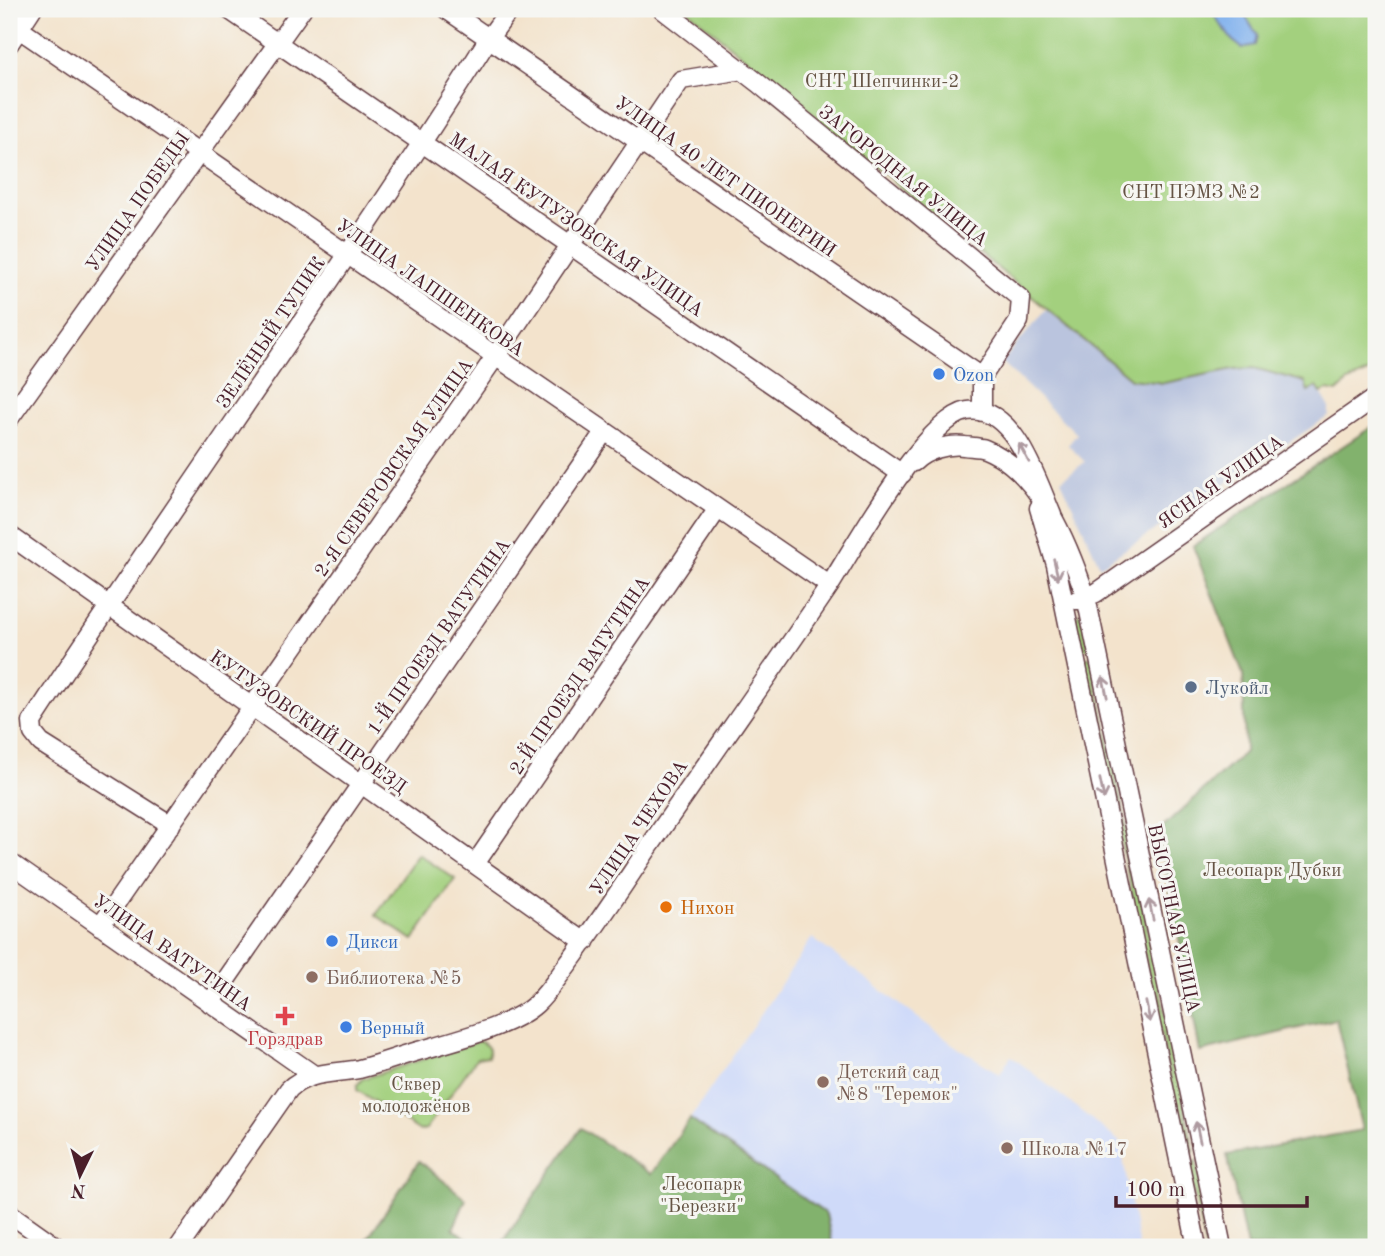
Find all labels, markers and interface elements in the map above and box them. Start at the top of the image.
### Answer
park label: СНТ Шепчинки-2 [805,73,959,92]
street label: УЛИЦА 40 ЛЕТ ПИОНЕРИИ [611,94,838,262]
street label: ЗАГОРОДНАЯ УЛИЦА [814,103,991,251]
street label: УЛИЦА ПОБЕДЫ [84,129,194,276]
street label: МАЛАЯ КУТУЗОВСКАЯ УЛИЦА [445,131,707,322]
park label: СНТ ПЭМЗ №2 [1122,184,1260,203]
street label: УЛИЦА ЛАПШЕНКОВА [332,217,527,362]
street label: ЗЕЛЁНЫЙ ТУПИК [211,252,330,413]
street label: 2-Я СЕВЕРОВСКАЯ УЛИЦА [312,356,478,581]
marker: Ozon [931,366,947,382]
place label: Ozon [953,367,994,386]
street label: ЯСНАЯ УЛИЦА [1155,432,1288,533]
one-way arrow [1017,443,1031,464]
street label: 1-Й ПРОЕЗД ВАТУТИНА [362,533,515,739]
one-way arrow [1050,557,1063,580]
street label: 2-Й ПРОЕЗД ВАТУТИНА [504,571,655,779]
street label: КУТУЗОВСКИЙ ПРОЕЗД [206,645,412,798]
one-way arrow [1097,676,1111,699]
marker: Лукойл [1183,679,1199,695]
place label: Лукойл [1205,680,1269,699]
street label: УЛИЦА ЧЕХОВА [588,757,693,899]
one-way arrow [1095,777,1109,800]
street label: ВЫСОТНАЯ УЛИЦА [1143,822,1202,1015]
park label: Лесопарк Дубки [1202,862,1342,881]
street label: УЛИЦА ВАТУТИНА [89,892,255,1016]
marker: Нихон [658,899,674,915]
one-way arrow [1144,899,1158,922]
place label: Нихон [680,900,734,919]
marker: Дикси [324,933,340,949]
place label: Дикси [346,934,398,953]
marker: Библиотека №5 [304,969,320,985]
place label: Библиотека №5 [326,970,462,989]
one-way arrow [1142,1000,1156,1023]
marker: Горздрав [277,1008,293,1024]
marker: Верный [338,1019,354,1035]
place label: Верный [360,1020,425,1039]
place label: Горздрав [247,1031,323,1050]
place label: Детский сад №8 "Теремок" [837,1064,958,1105]
marker: Детский сад №8 "Теремок" [815,1074,831,1090]
park label: Сквер молодожёнов [362,1076,470,1117]
one-way arrow [1190,1121,1204,1144]
north arrow [46,1140,116,1210]
marker: Школа №17 [999,1140,1015,1156]
place label: Школа №17 [1021,1141,1128,1160]
scale bar [1116,1165,1306,1209]
park label: Лесопарк "Березки" [660,1176,744,1217]
text: N [70,1179,87,1200]
text: 100 m [1126,1180,1185,1201]

